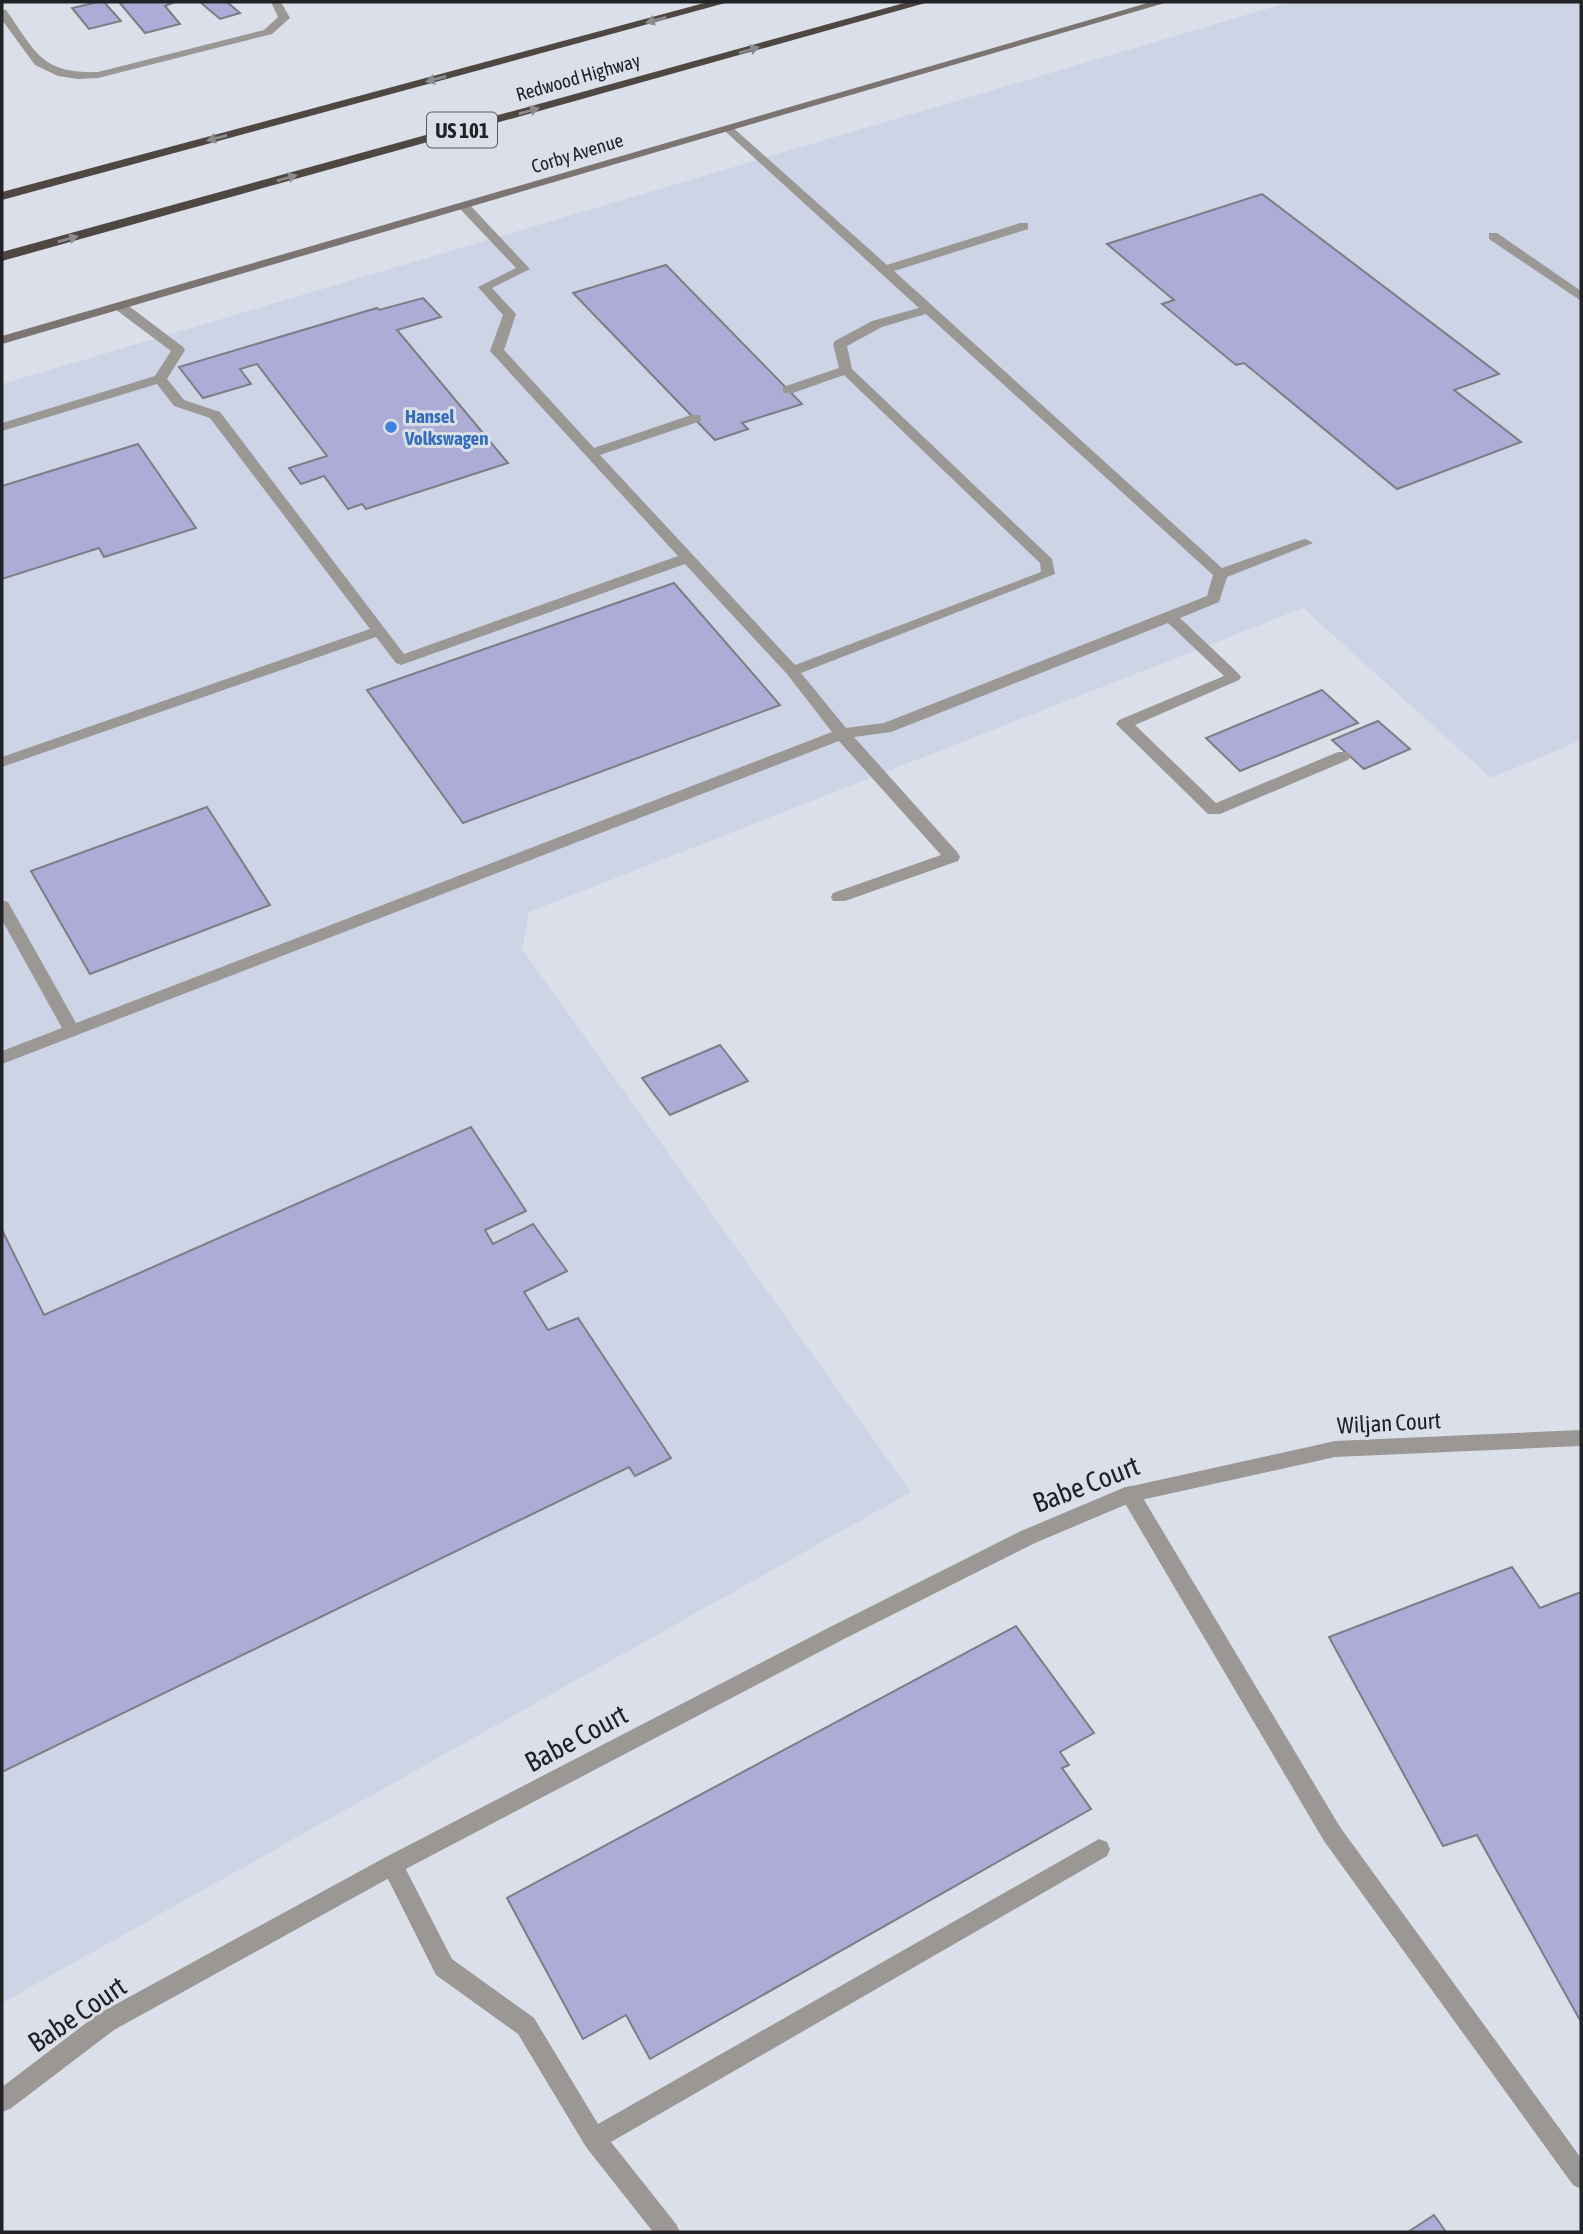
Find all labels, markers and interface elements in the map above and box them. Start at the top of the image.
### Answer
one-way arrow [645,15,666,25]
one-way arrow [738,44,760,55]
street label: Redwood Highway [513,49,643,105]
one-way arrow [425,74,447,85]
one-way arrow [519,105,540,115]
road number: US 101 [427,113,497,148]
street label: Corby Avenue [528,129,626,177]
one-way arrow [206,133,228,144]
one-way arrow [276,172,298,183]
one-way arrow [57,233,79,244]
place label: Hansel Volkswagen [404,405,488,449]
marker: Hansel Volkswagen [383,419,399,435]
street label: Wiljan Court [1336,1407,1442,1439]
street label: Babe Court [1028,1449,1144,1519]
street label: Babe Court [519,1698,633,1778]
street label: Babe Court [22,1970,132,2058]

